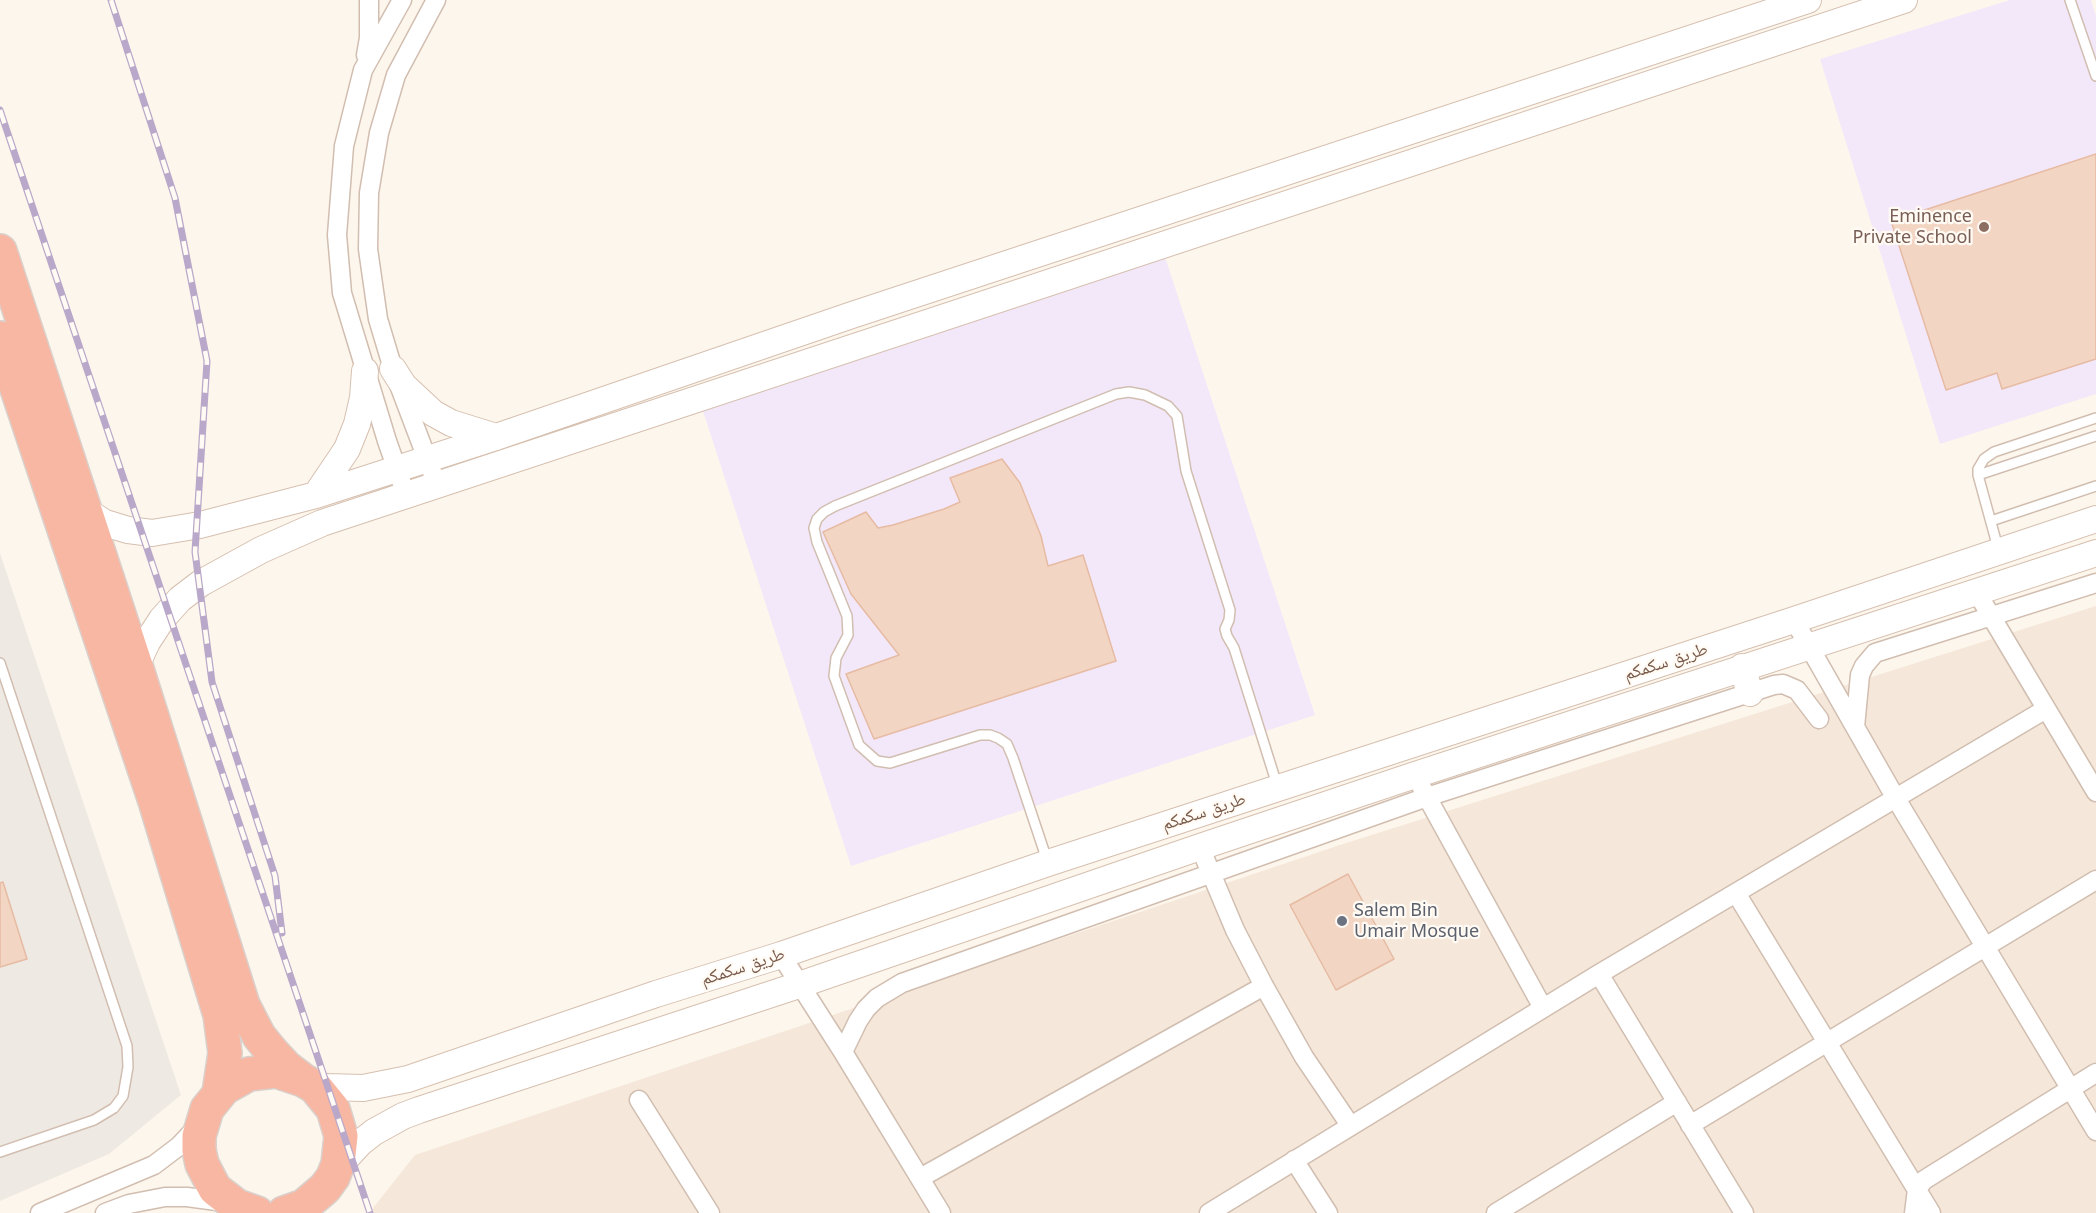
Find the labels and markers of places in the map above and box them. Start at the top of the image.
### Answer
place label: Eminence Private School [1852,206,1972,248]
marker: Eminence Private School [1977,220,1991,234]
place label: Salem Bin Umair Mosque [1354,900,1479,942]
marker: Salem Bin Umair Mosque [1335,914,1349,928]

